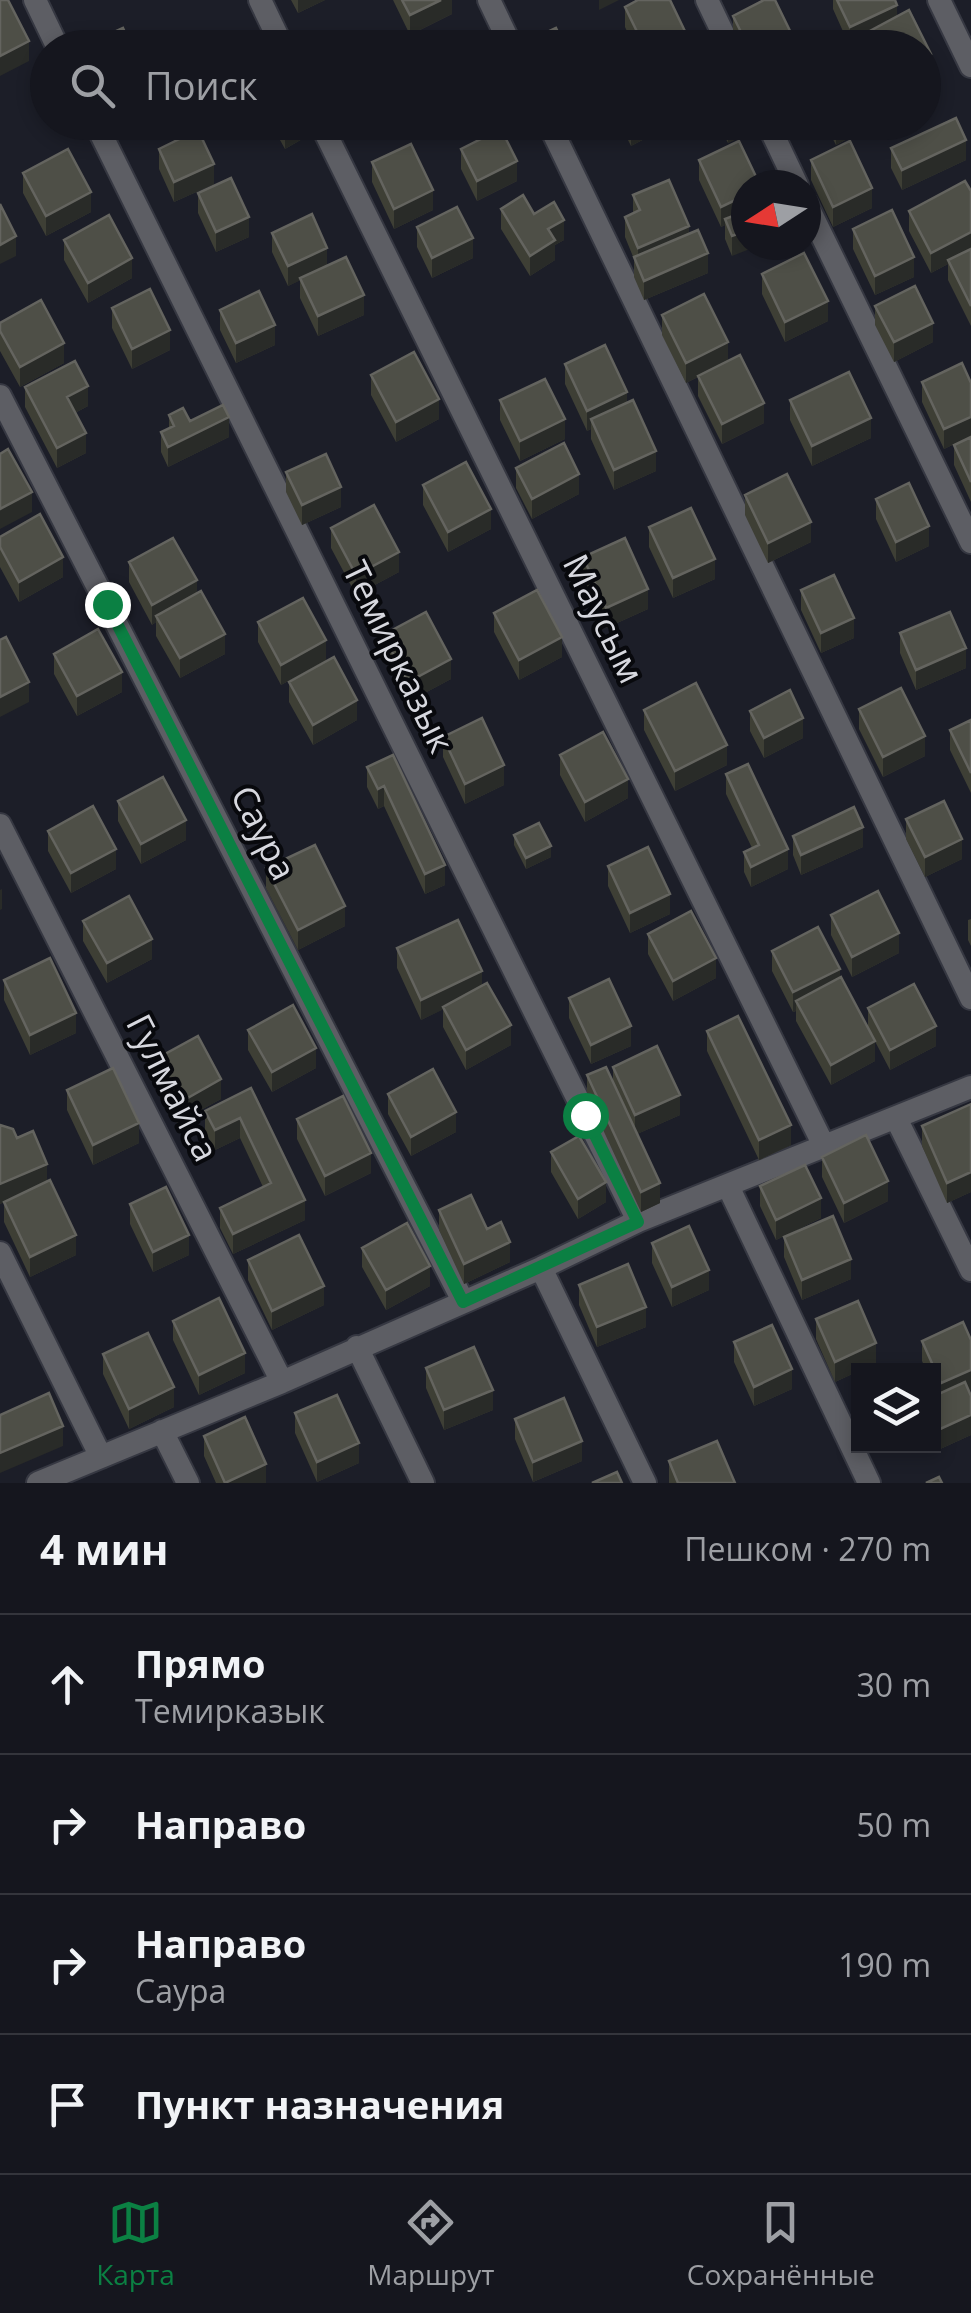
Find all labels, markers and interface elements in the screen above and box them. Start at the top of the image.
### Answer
search box [30,30,941,140]
icon: search [65,58,120,113]
text: Поиск [145,59,258,111]
north arrow [731,170,821,260]
street label: Маусым [553,546,656,691]
street label: Темирказык [333,553,466,760]
route end [85,582,131,628]
street label: Саура [221,777,308,887]
street label: Гулмайса [116,1006,230,1169]
route start [563,1093,609,1139]
map controls [851,1363,941,1453]
button: layers [851,1363,941,1453]
text: 4 мин [40,1520,168,1577]
text: Пешком · 270 m [684,1527,931,1570]
text: Прямо [135,1637,266,1689]
icon: ahead [40,1657,95,1712]
text: 30 m [856,1663,931,1706]
text: Темирказык [135,1689,325,1732]
icon: right [40,1797,95,1852]
text: Направо [135,1798,306,1850]
text: 50 m [856,1803,931,1846]
text: Направо [135,1917,306,1969]
icon: right [40,1937,95,1992]
text: 190 m [838,1943,931,1986]
text: Саура [135,1969,226,2012]
icon: arrive [40,2077,95,2132]
text: Пункт назначения [135,2078,504,2130]
tab: Карта [96,2195,175,2293]
tab: Маршрут [367,2195,494,2293]
tab: Сохранённые [687,2195,875,2293]

